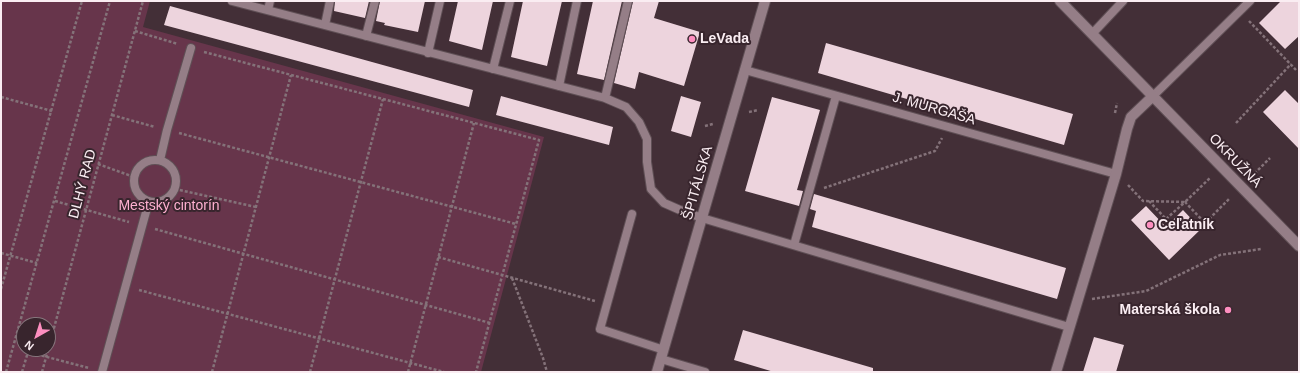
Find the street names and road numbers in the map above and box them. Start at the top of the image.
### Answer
street label: J. MURGAŠA [891,89,977,129]
street label: OKRUŽNÁ [1205,131,1265,191]
street label: ŠPITÁLSKA [679,144,717,222]
street label: DLHÝ RAD [66,148,100,220]

